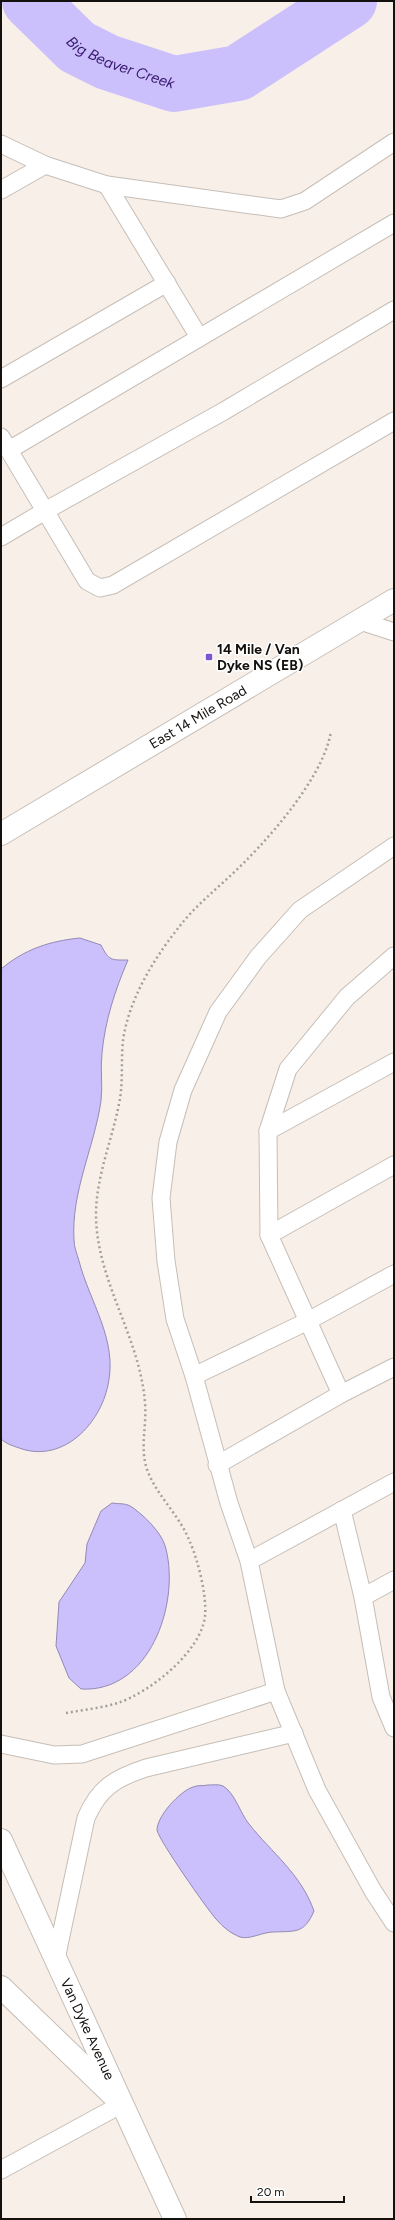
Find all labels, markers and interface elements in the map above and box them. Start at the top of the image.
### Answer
water label: Big Beaver Creek [62,32,178,93]
place label: 14 Mile / Van Dyke NS (EB) [217,641,303,674]
marker: 14 Mile / Van Dyke NS (EB) [204,652,214,662]
street label: East 14 Mile Road [146,682,250,753]
street label: Van Dyke Avenue [57,1976,118,2083]
scale bar [251,2178,344,2204]
text: 20 m [257,2185,285,2199]

